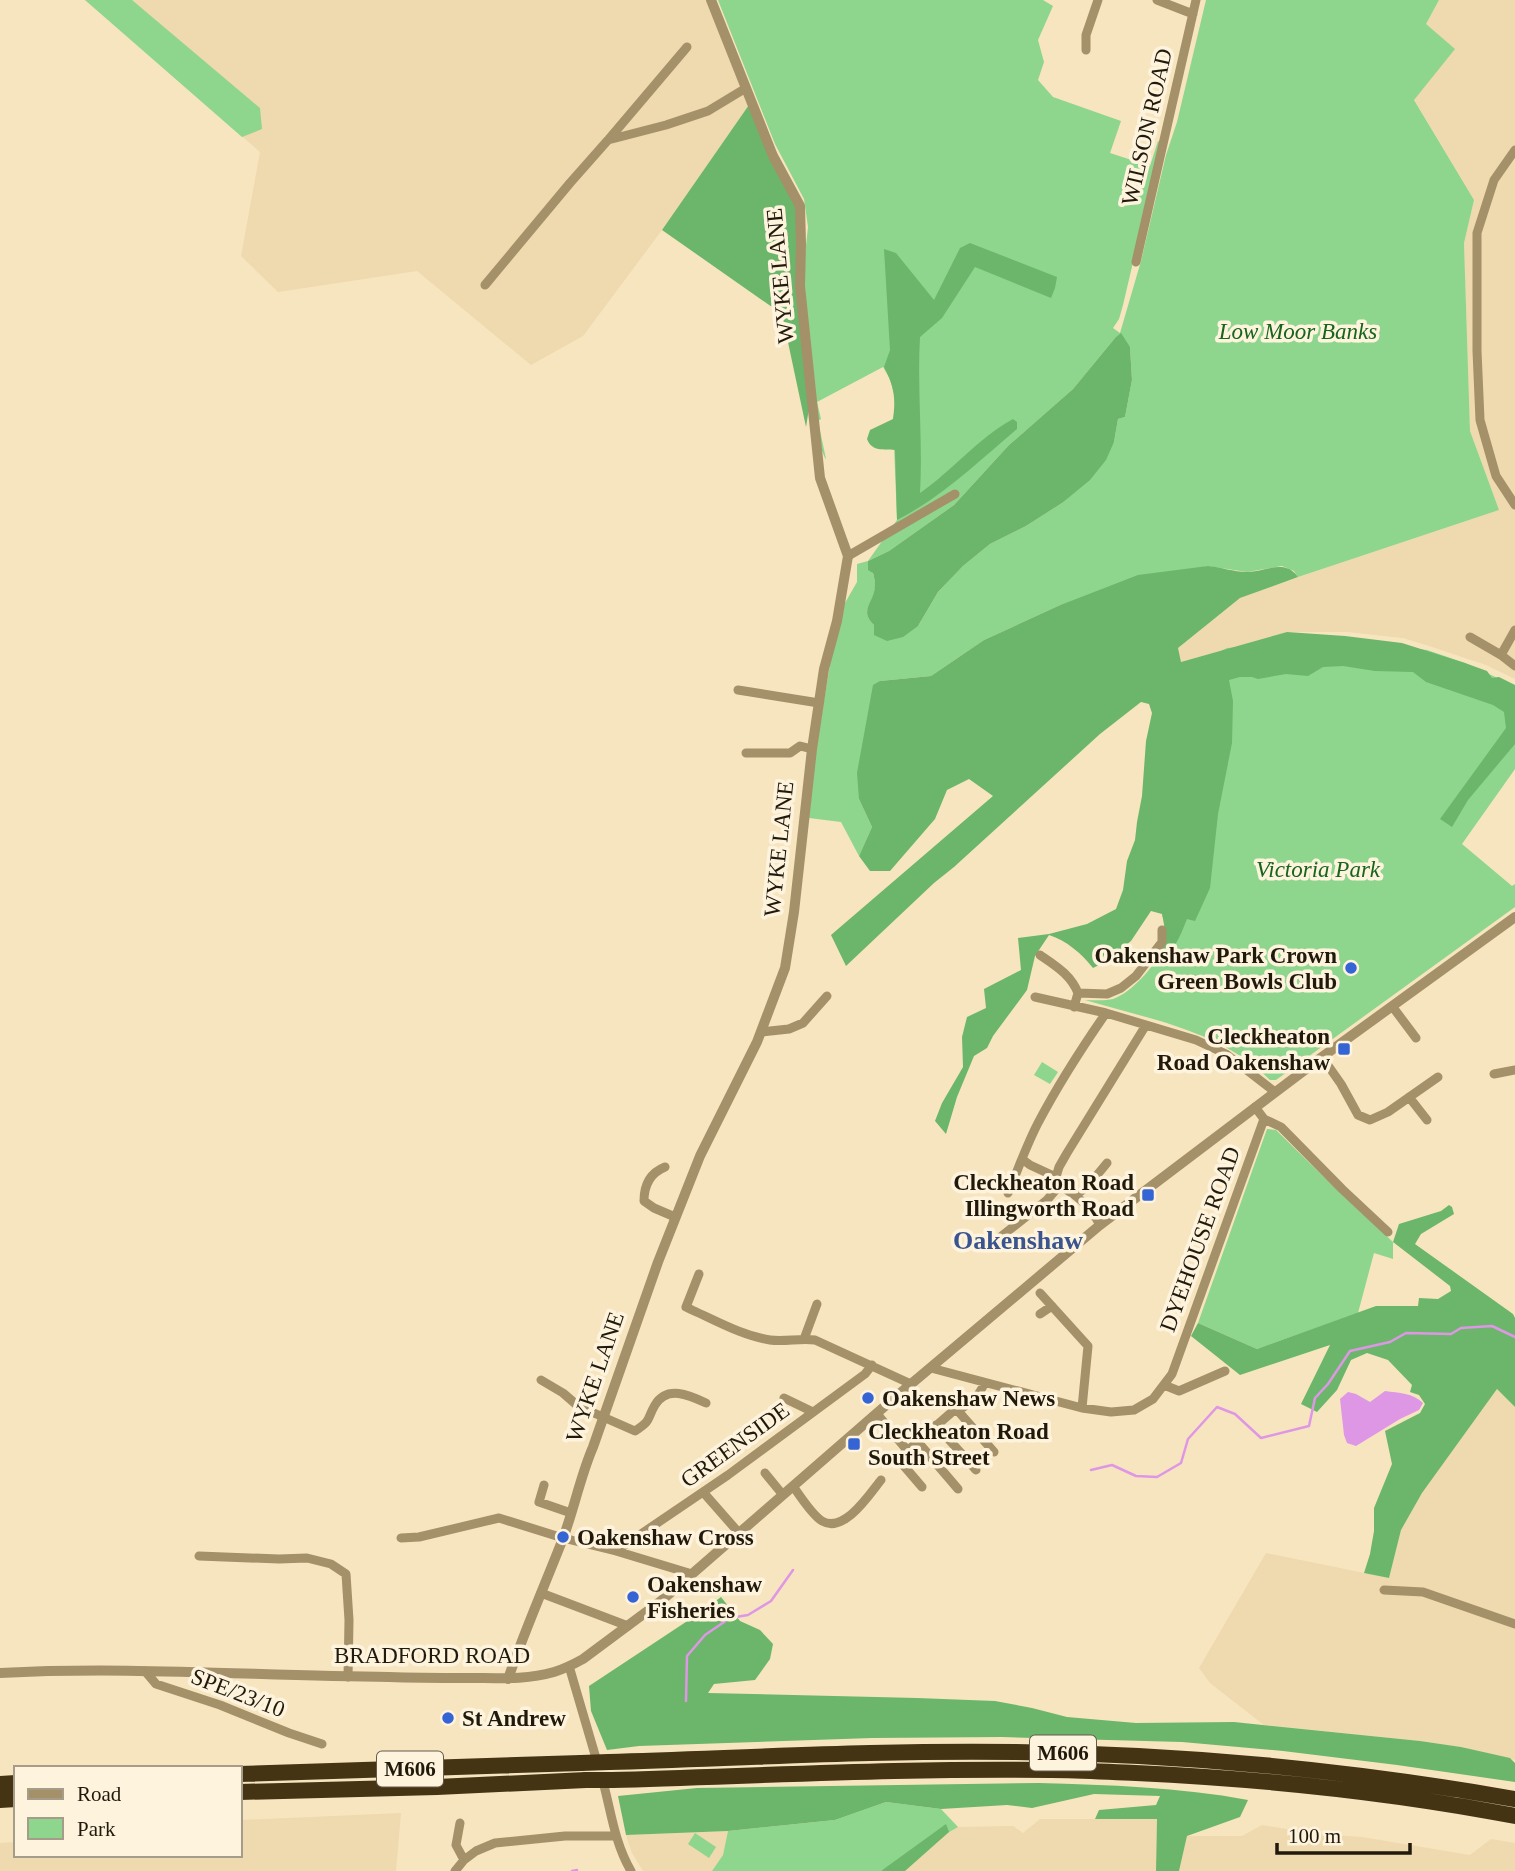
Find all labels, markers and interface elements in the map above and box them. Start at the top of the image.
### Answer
street label: WILSON ROAD [1117,46,1177,208]
street label: WYKE LANE [762,207,798,345]
park label: Low Moor Banks [1218,319,1377,344]
street label: WYKE LANE [759,780,799,918]
park label: Victoria Park [1256,857,1381,882]
place label: Oakenshaw Park Crown Green Bowls Club [1095,943,1337,994]
marker: Oakenshaw Park Crown Green Bowls Club [1343,960,1359,976]
place label: Cleckheaton Road Oakenshaw [1157,1024,1330,1075]
marker: Cleckheaton Road Oakenshaw [1336,1041,1352,1057]
street label: DYEHOUSE ROAD [1155,1143,1245,1335]
place label: Cleckheaton Road Illingworth Road [953,1170,1134,1221]
marker: Cleckheaton Road Illingworth Road [1140,1187,1156,1203]
district label: Oakenshaw [953,1226,1083,1255]
street label: WYKE LANE [561,1309,629,1445]
place label: Oakenshaw News [882,1386,1055,1411]
marker: Oakenshaw News [860,1390,876,1406]
street label: GREENSIDE [676,1397,794,1493]
place label: Cleckheaton Road South Street [868,1419,1049,1470]
marker: Cleckheaton Road South Street [846,1436,862,1452]
place label: Oakenshaw Cross [577,1525,754,1550]
marker: Oakenshaw Cross [555,1529,571,1545]
place label: Oakenshaw Fisheries [647,1572,762,1623]
marker: Oakenshaw Fisheries [625,1589,641,1605]
street label: BRADFORD ROAD [334,1643,530,1668]
street label: SPE/23/10 [188,1664,288,1722]
place label: St Andrew [462,1706,566,1731]
marker: St Andrew [440,1710,456,1726]
road number: M606 [1030,1736,1096,1770]
road number: M606 [377,1752,443,1786]
legend [14,1766,242,1857]
text: Road [77,1782,122,1806]
scale bar [1277,1812,1410,1856]
text: Park [77,1817,116,1841]
text: 100 m [1288,1824,1341,1848]

